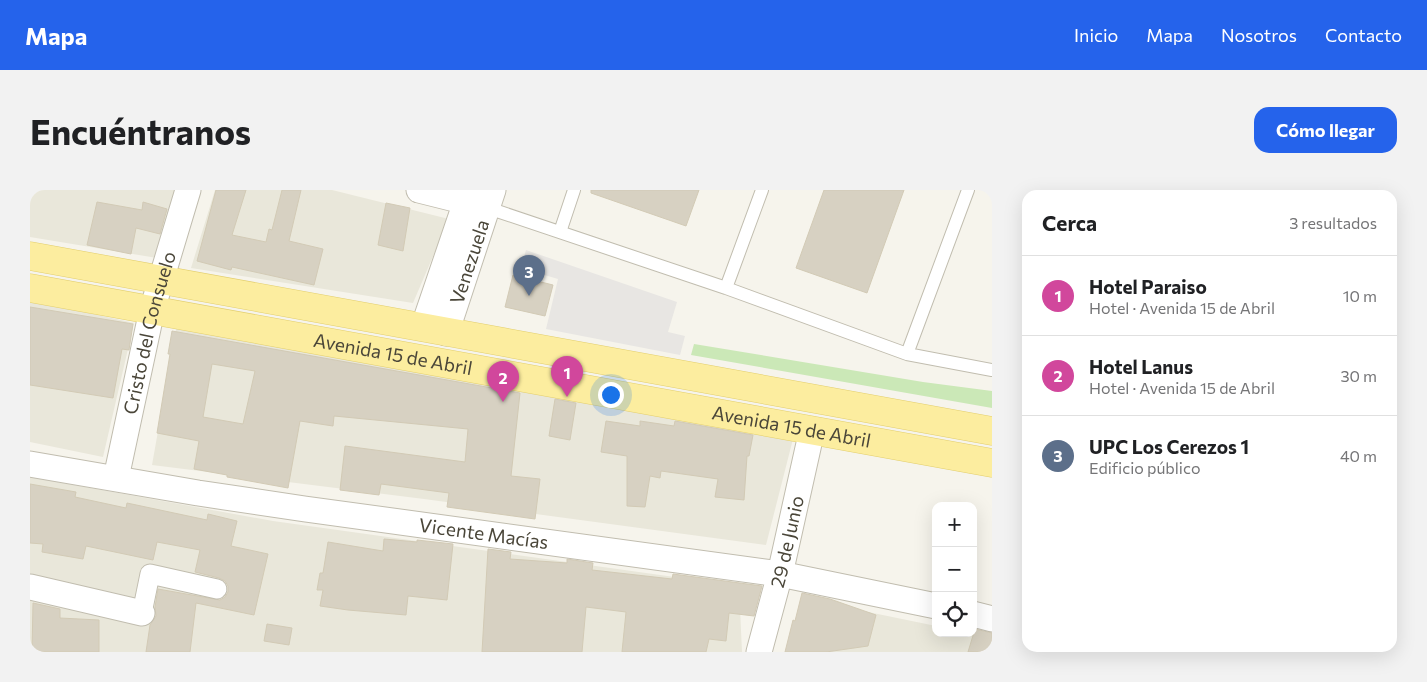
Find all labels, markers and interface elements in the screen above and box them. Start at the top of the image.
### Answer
text: Mapa [25,21,87,50]
text: Inicio [1074,24,1118,46]
text: Mapa [1146,24,1193,46]
text: Nosotros [1221,24,1297,46]
text: Contacto [1325,24,1402,46]
button: Cómo llegar [1254,107,1397,153]
text: Encuéntranos [30,109,251,152]
text: Cerca [1042,210,1097,235]
text: 3 resultados [1289,213,1377,232]
street label: Venezuela [444,216,494,307]
street label: Cristo del Consuelo [118,248,180,416]
pin: 3 [513,255,545,296]
text: Hotel Paraiso [1089,275,1207,298]
text: 1 [1054,286,1062,305]
text: 10 m [1343,286,1377,305]
text: Hotel · Avenida 15 de Abril [1089,298,1275,317]
street label: Avenida 15 de Abril [312,328,474,379]
text: Hotel Lanus [1089,355,1193,378]
pin: 1 [551,356,583,397]
pin: 2 [487,361,519,402]
text: 2 [1053,366,1063,385]
text: 30 m [1340,366,1377,385]
text: Hotel · Avenida 15 de Abril [1089,378,1275,397]
your location [598,382,624,408]
street label: Avenida 15 de Abril [710,400,873,452]
text: UPC Los Cerezos 1 [1089,435,1249,458]
text: 3 [1053,446,1063,465]
text: 40 m [1340,446,1377,465]
text: Edificio público [1089,458,1200,477]
street label: 29 de Junio [765,493,808,590]
map controls [932,502,977,637]
button: + [932,502,977,547]
street label: Vicente Macías [418,513,550,553]
button: − [932,547,977,592]
button: locate [932,592,977,637]

